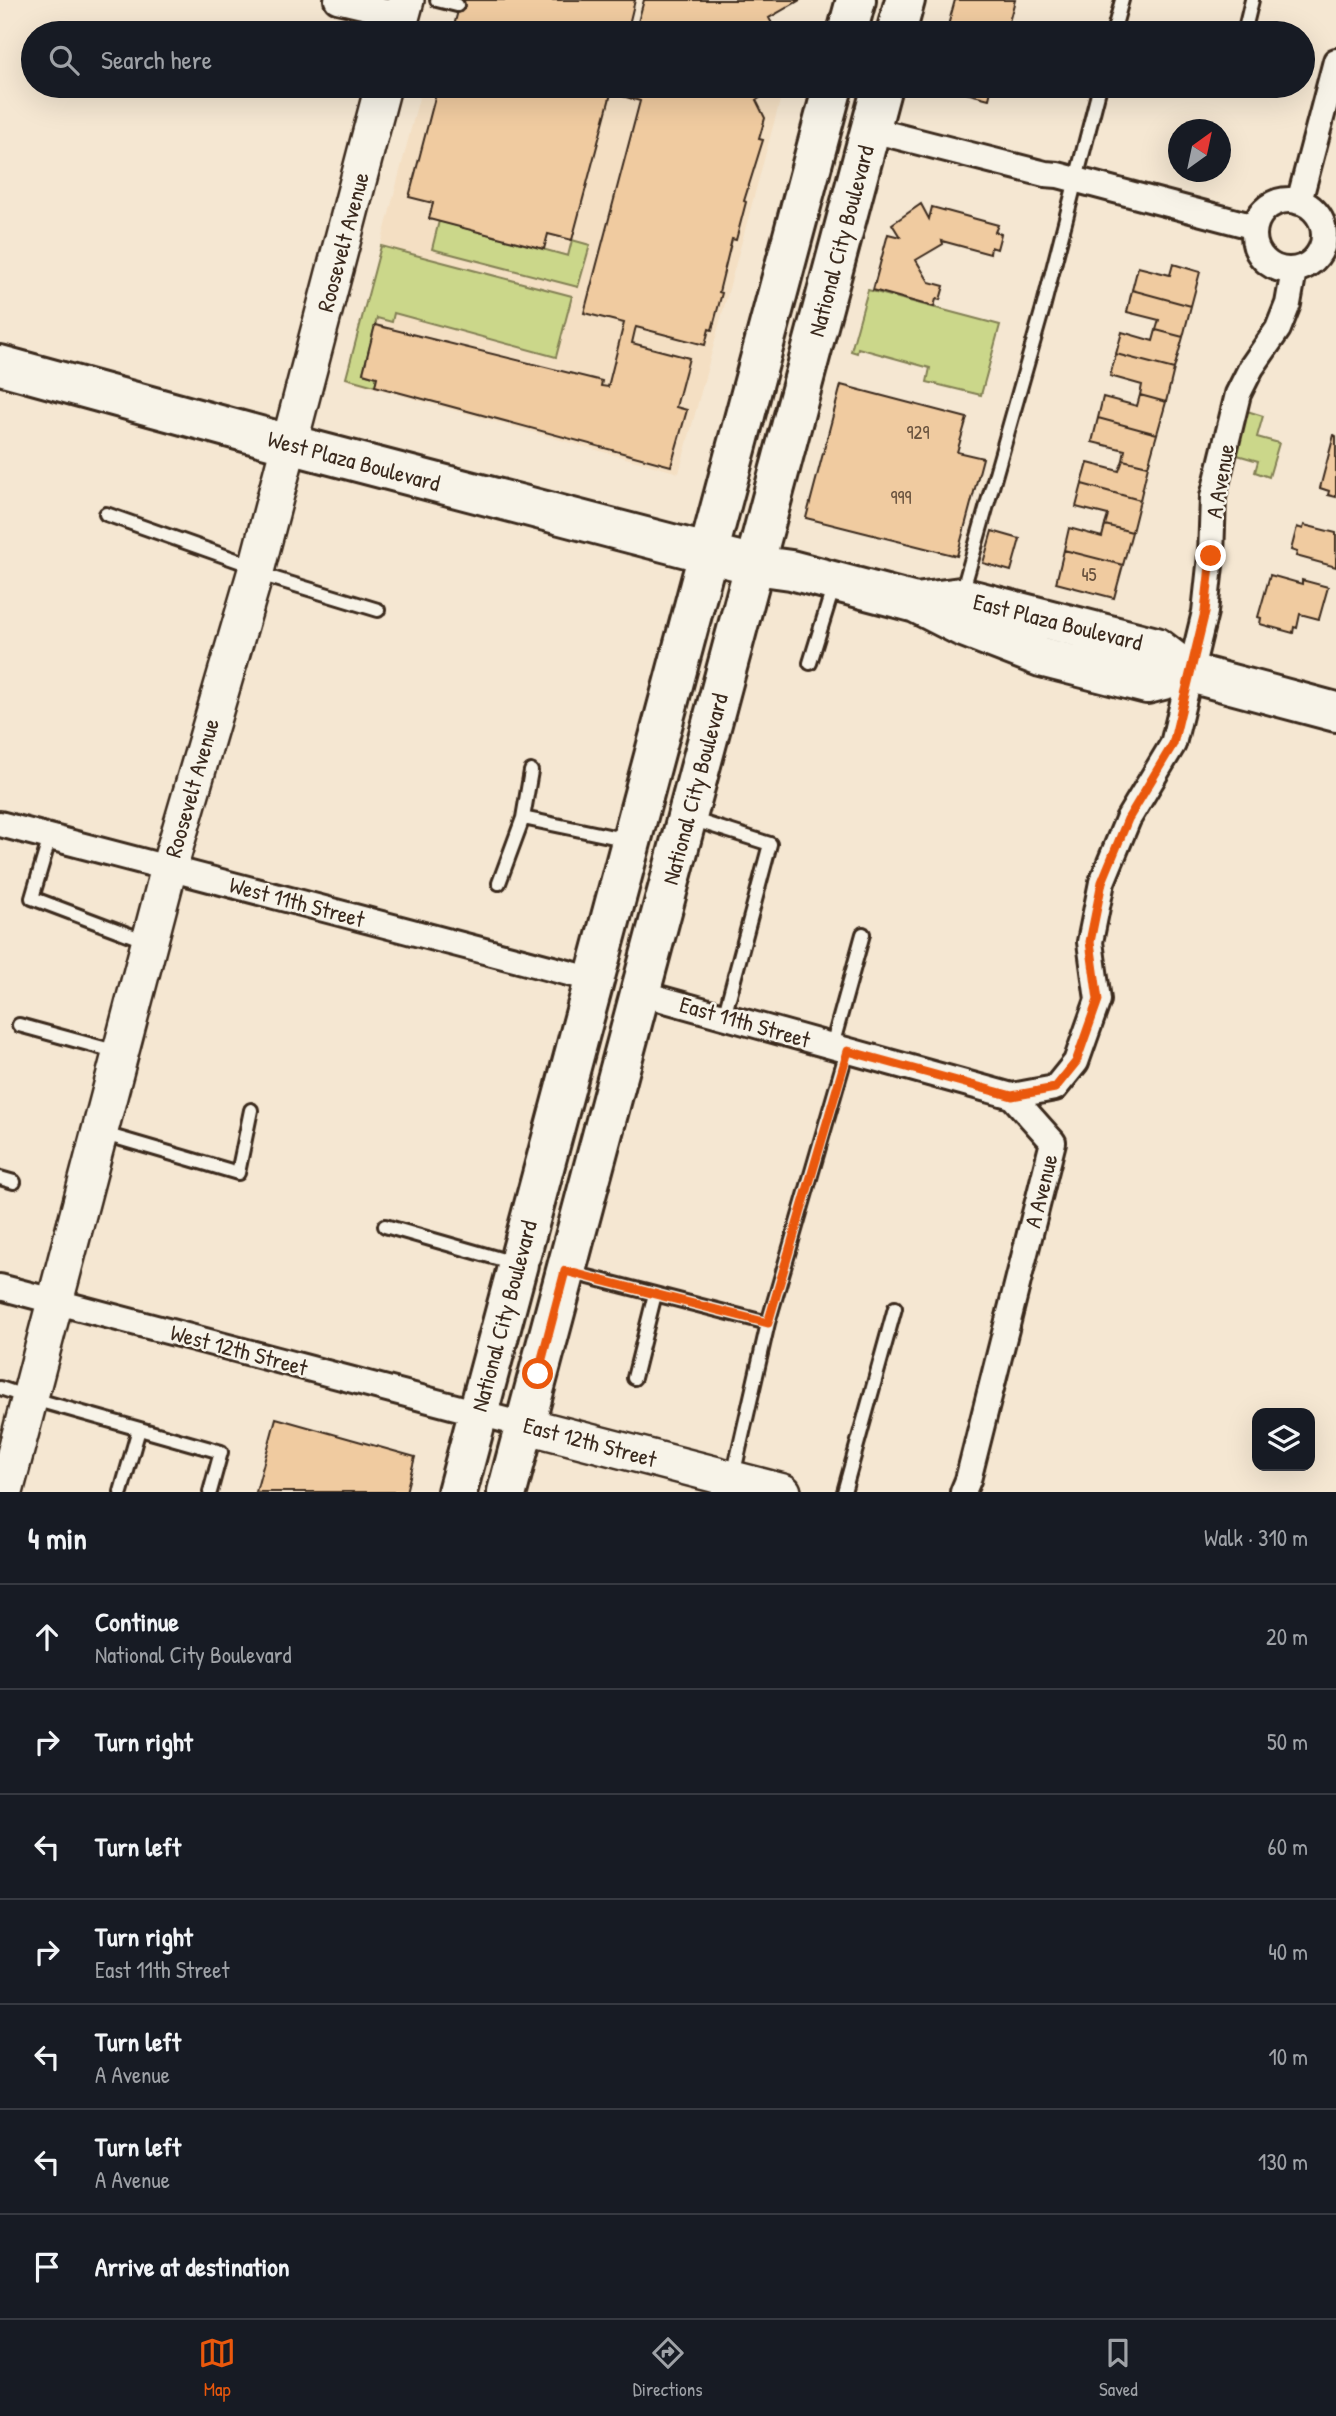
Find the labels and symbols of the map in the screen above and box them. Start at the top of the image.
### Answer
north arrow [1168,119,1231,182]
street label: National City Boulevard [800,142,881,340]
street label: Roosevelt Avenue [309,169,376,315]
house number: 929 [907,419,929,445]
street label: West Plaza Boulevard [265,423,444,498]
street label: A Avenue [1198,441,1241,520]
house number: 999 [891,484,911,510]
route end [1195,540,1226,571]
house number: 45 [1081,561,1097,587]
street label: East Plaza Boulevard [970,586,1146,657]
street label: National City Boulevard [654,690,735,888]
street label: Roosevelt Avenue [157,715,226,861]
street label: West 11th Street [226,869,369,935]
street label: East 11th Street [676,988,815,1055]
street label: A Avenue [1016,1151,1065,1231]
street label: National City Boulevard [463,1217,544,1415]
street label: West 12th Street [167,1316,312,1383]
route start [522,1358,553,1389]
street label: East 12th Street [520,1409,661,1474]

